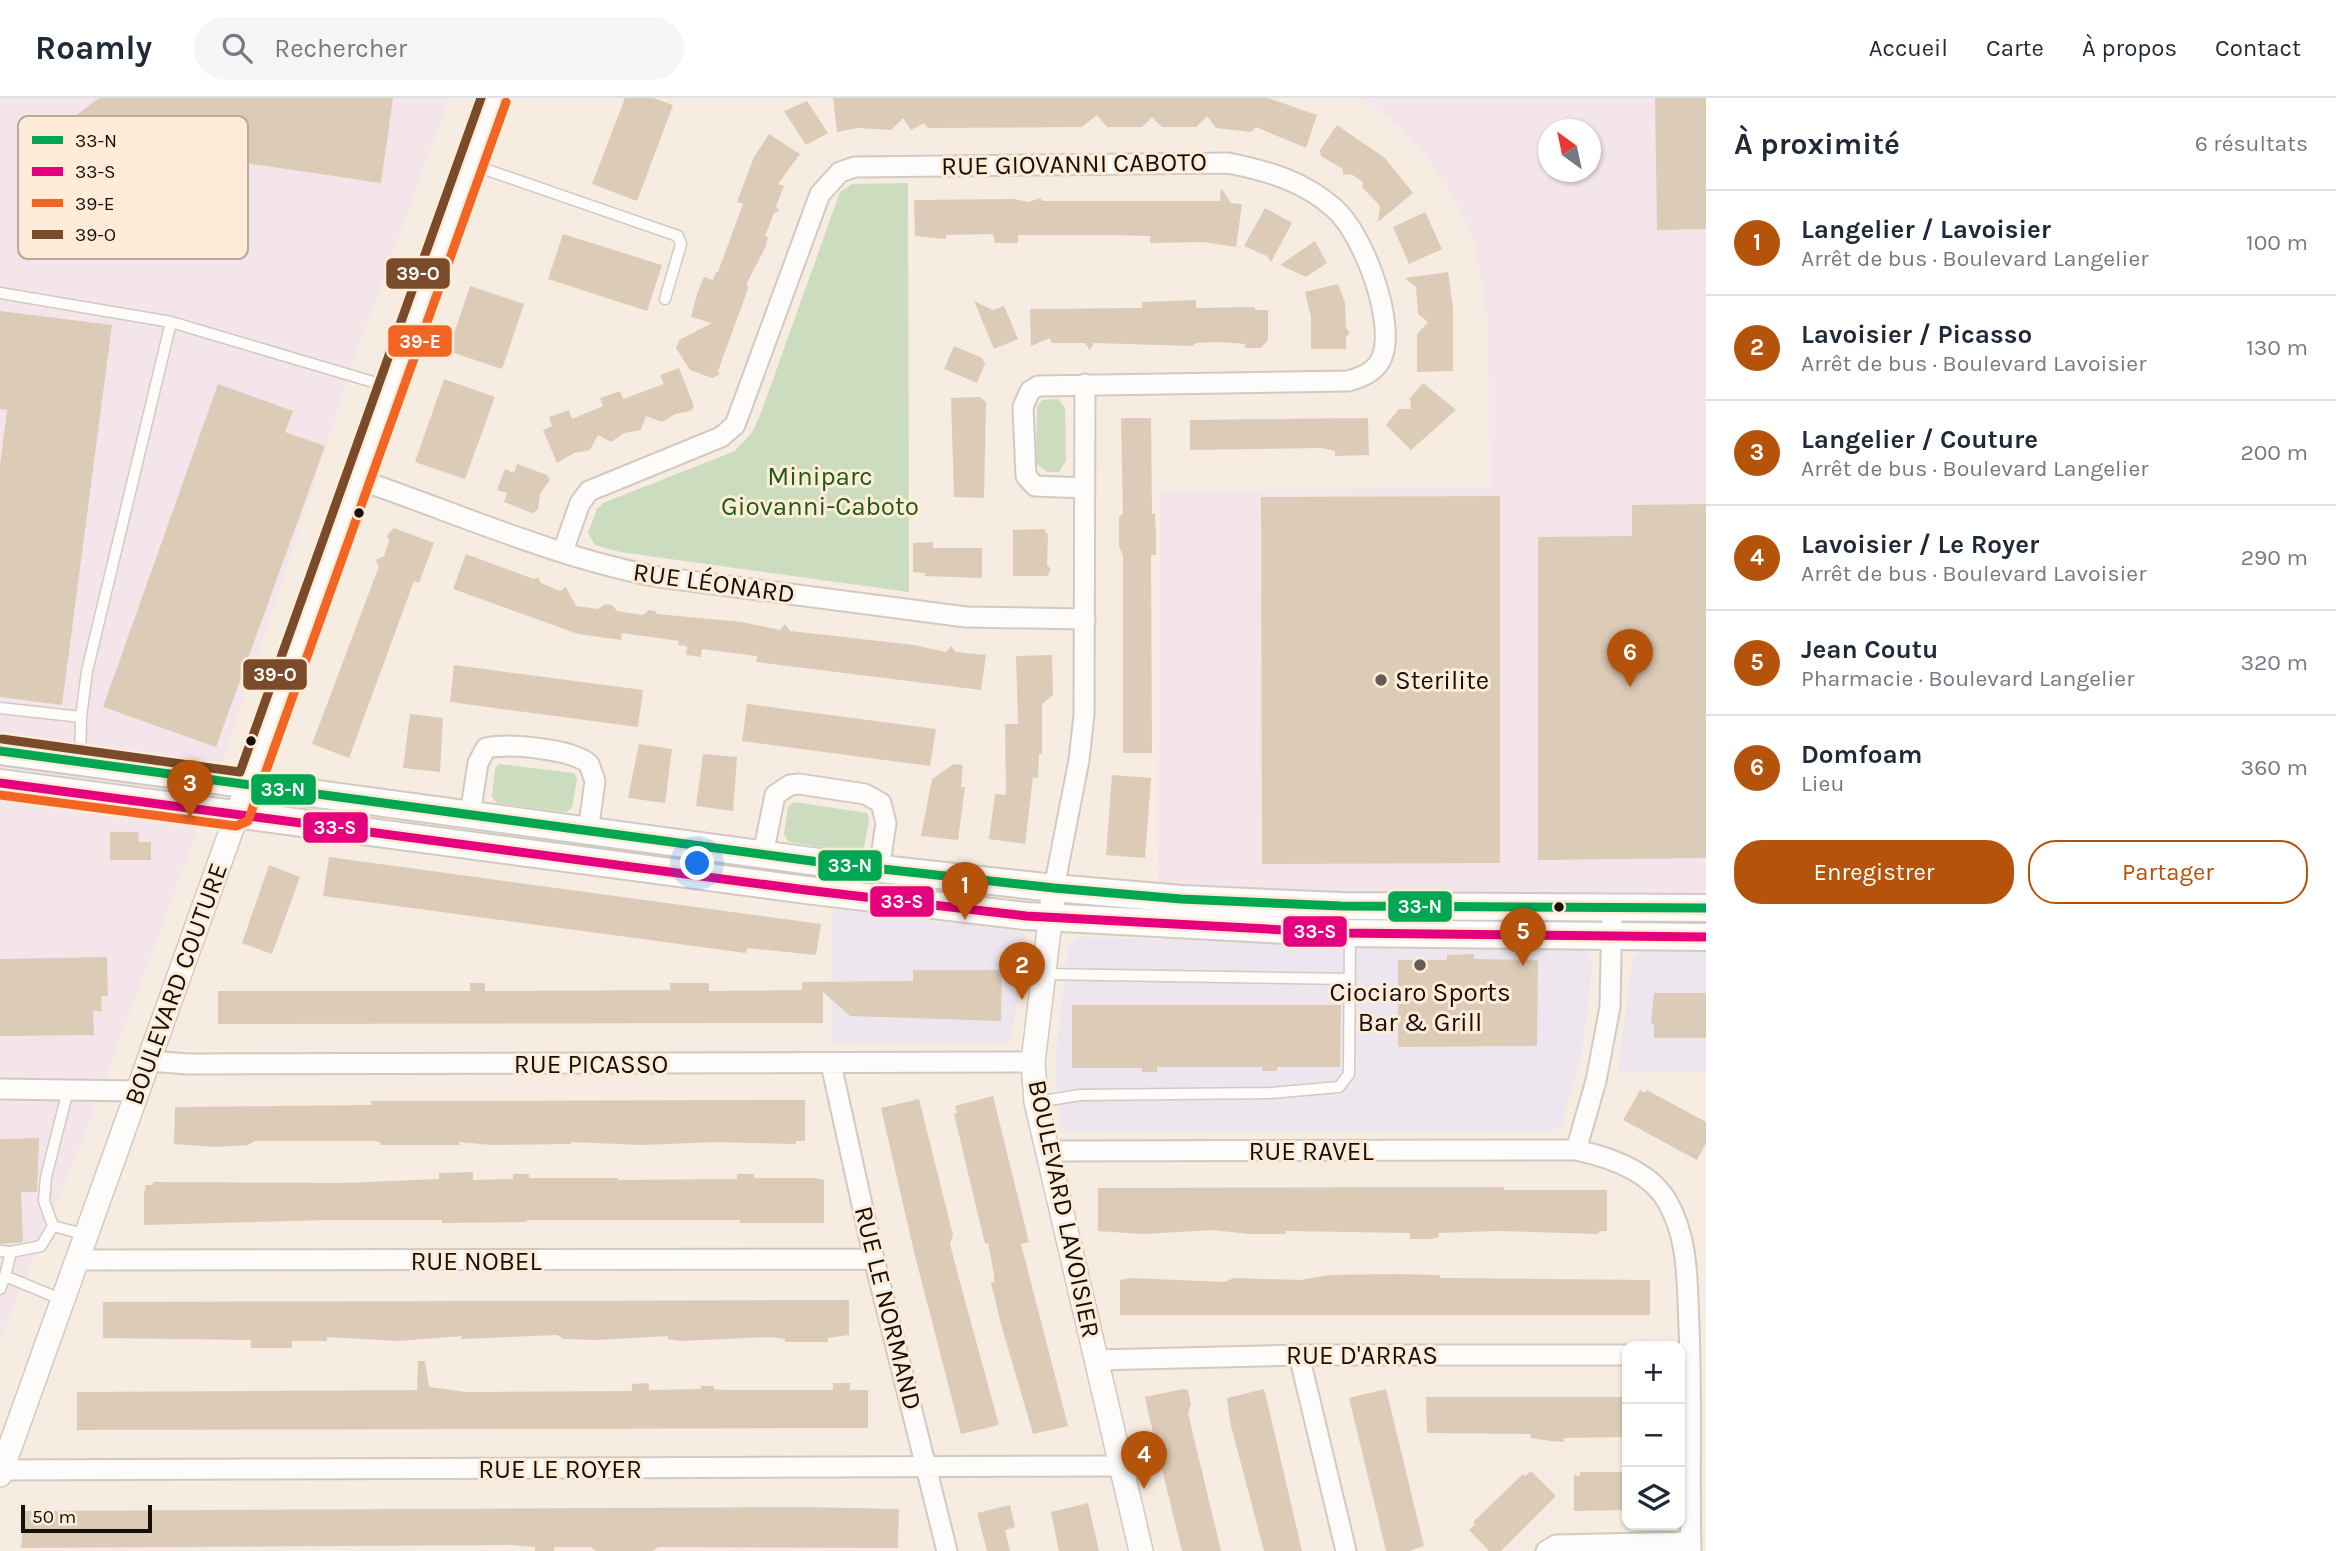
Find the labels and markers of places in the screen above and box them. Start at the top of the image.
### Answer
unlabelled marker [352,506,366,520]
pin: 6 [1607,629,1653,687]
place label: Sterilite [1395,665,1489,696]
marker: Sterilite [1373,672,1389,688]
unlabelled marker [244,734,258,748]
pin: 3 [167,760,213,818]
pin: 1 [942,862,988,920]
unlabelled marker [1552,900,1566,914]
pin: 5 [1500,908,1546,966]
pin: 2 [999,942,1045,1000]
marker: Ciociaro Sports Bar & Grill [1412,957,1428,973]
place label: Ciociaro Sports Bar & Grill [1329,977,1511,1038]
pin: 4 [1121,1431,1167,1489]

